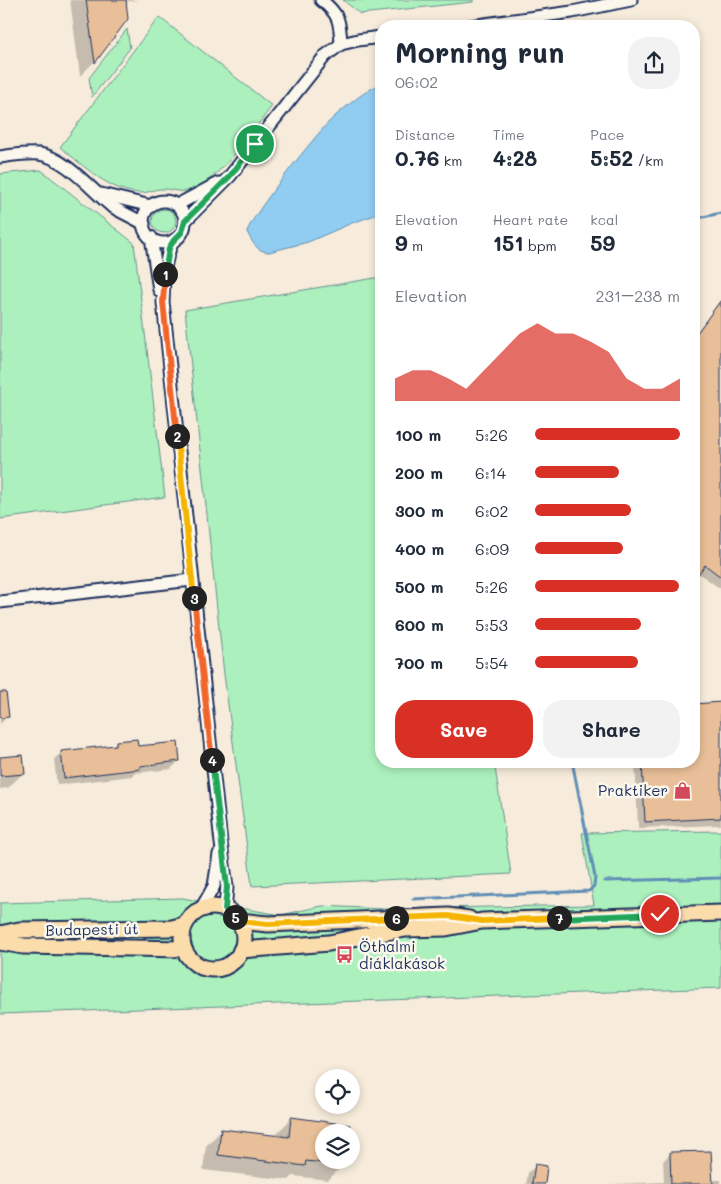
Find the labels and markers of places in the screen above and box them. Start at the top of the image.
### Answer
pin [234,123,276,165]
pin: 1 [152,262,178,286]
pin: 2 [164,424,190,448]
pin: 3 [182,586,206,610]
pin: 4 [200,748,224,772]
place label: Praktiker [598,780,668,800]
shop icon: Praktiker [672,780,692,800]
pin [639,893,681,935]
pin: 5 [222,904,248,930]
pin: 6 [384,906,408,930]
pin: 7 [546,906,572,930]
place label: Öthalmi diáklakások [359,936,445,973]
bus stop icon: Öthalmi diáklakások [335,945,355,965]

